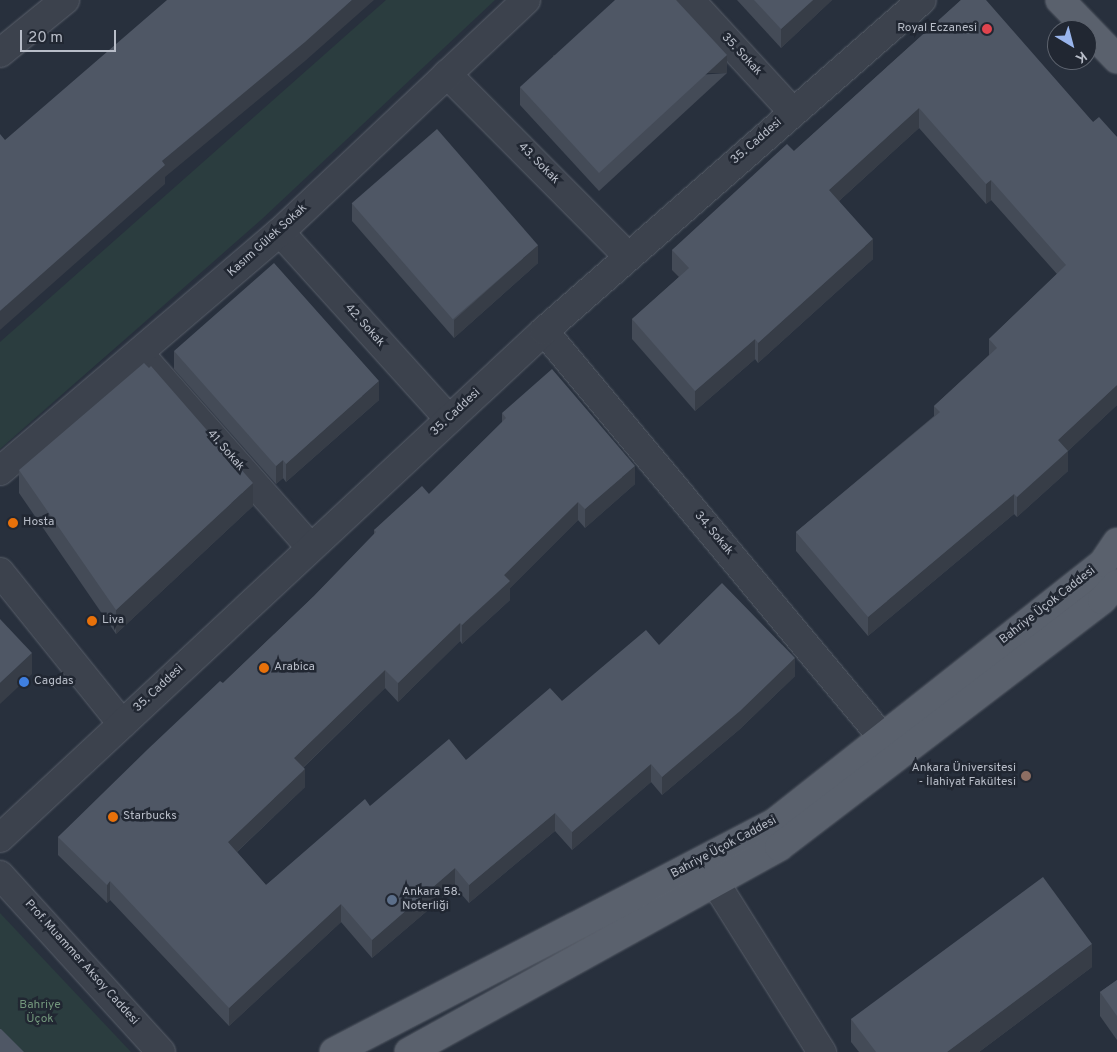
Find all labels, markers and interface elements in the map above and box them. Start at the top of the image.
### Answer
scale bar [22,20,119,52]
north arrow [1047,20,1097,70]
place label: Royal Eczanesi [897,22,977,36]
marker: Royal Eczanesi [981,23,993,35]
text: 20 m [28,29,63,48]
street label: 35. Sokak [718,31,764,79]
text: K [1072,47,1090,66]
street label: 35. Caddesi [729,116,785,168]
street label: 43. Sokak [514,140,562,188]
street label: Kasım Gülek Sokak [225,202,311,280]
street label: 42. Sokak [341,302,387,350]
street label: 35. Caddesi [428,386,484,440]
street label: 41. Sokak [203,427,247,475]
street label: 34. Sokak [691,509,735,559]
place label: Hosta [23,516,54,530]
marker: Hosta [7,517,19,529]
street label: Bahriye Üçok Caddesi [997,564,1099,648]
place label: Liva [102,614,124,628]
marker: Liva [86,615,98,627]
place label: Arabica [274,661,315,675]
street label: 35. Caddesi [131,662,187,716]
marker: Arabica [258,662,270,674]
place label: Cagdas [34,675,74,689]
marker: Cagdas [18,676,30,688]
place label: Ankara Üniversitesi - İlahiyat Fakültesi [912,762,1016,790]
marker: Ankara Üniversitesi - İlahiyat Fakültesi [1020,770,1032,782]
place label: Starbucks [123,810,177,824]
marker: Starbucks [107,811,119,823]
street label: Bahriye Üçok Caddesi [669,814,779,882]
place label: Ankara 58. Noterliği [402,886,460,914]
marker: Ankara 58. Noterliği [386,894,398,906]
street label: Prof. Muammer Aksoy Caddesi [21,897,141,1029]
park label: Bahriye Üçok [19,999,61,1027]

